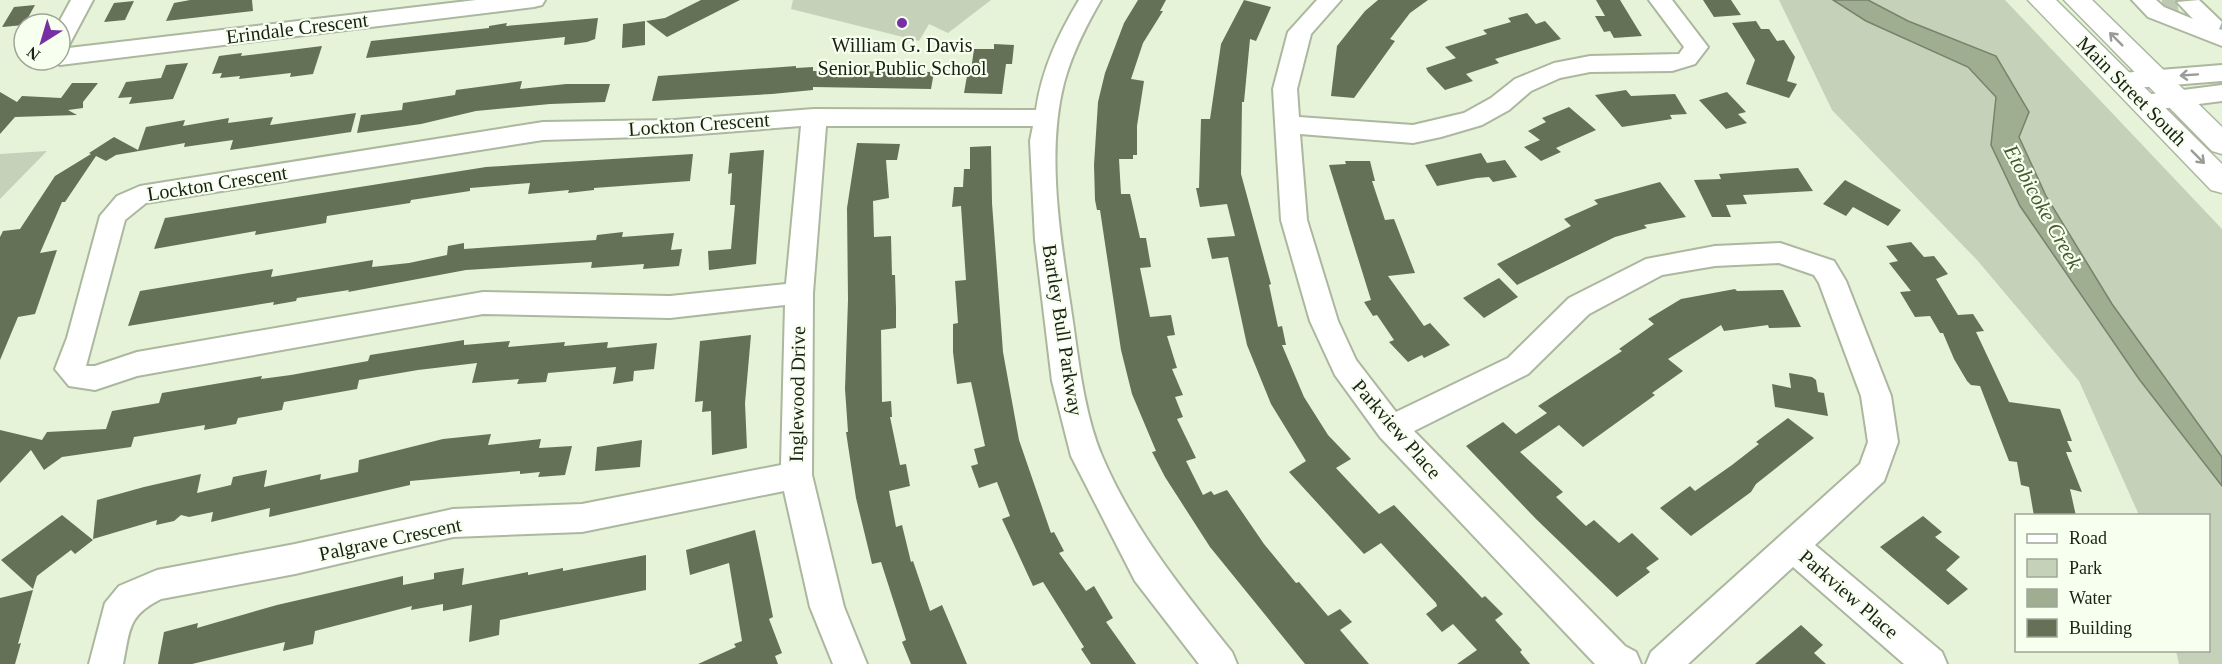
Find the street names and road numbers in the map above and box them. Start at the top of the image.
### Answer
street label: Erindale Crescent [225,8,370,48]
street label: Main Street South [2073,32,2191,150]
street label: Lockton Crescent [628,108,771,140]
street label: Lockton Crescent [145,161,289,205]
street label: Bartley Bull Parkway [1038,243,1087,417]
street label: Inglewood Drive [785,326,810,462]
street label: Parkview Place [1348,375,1446,483]
street label: Palgrave Crescent [317,513,464,566]
street label: Parkview Place [1795,545,1903,643]

